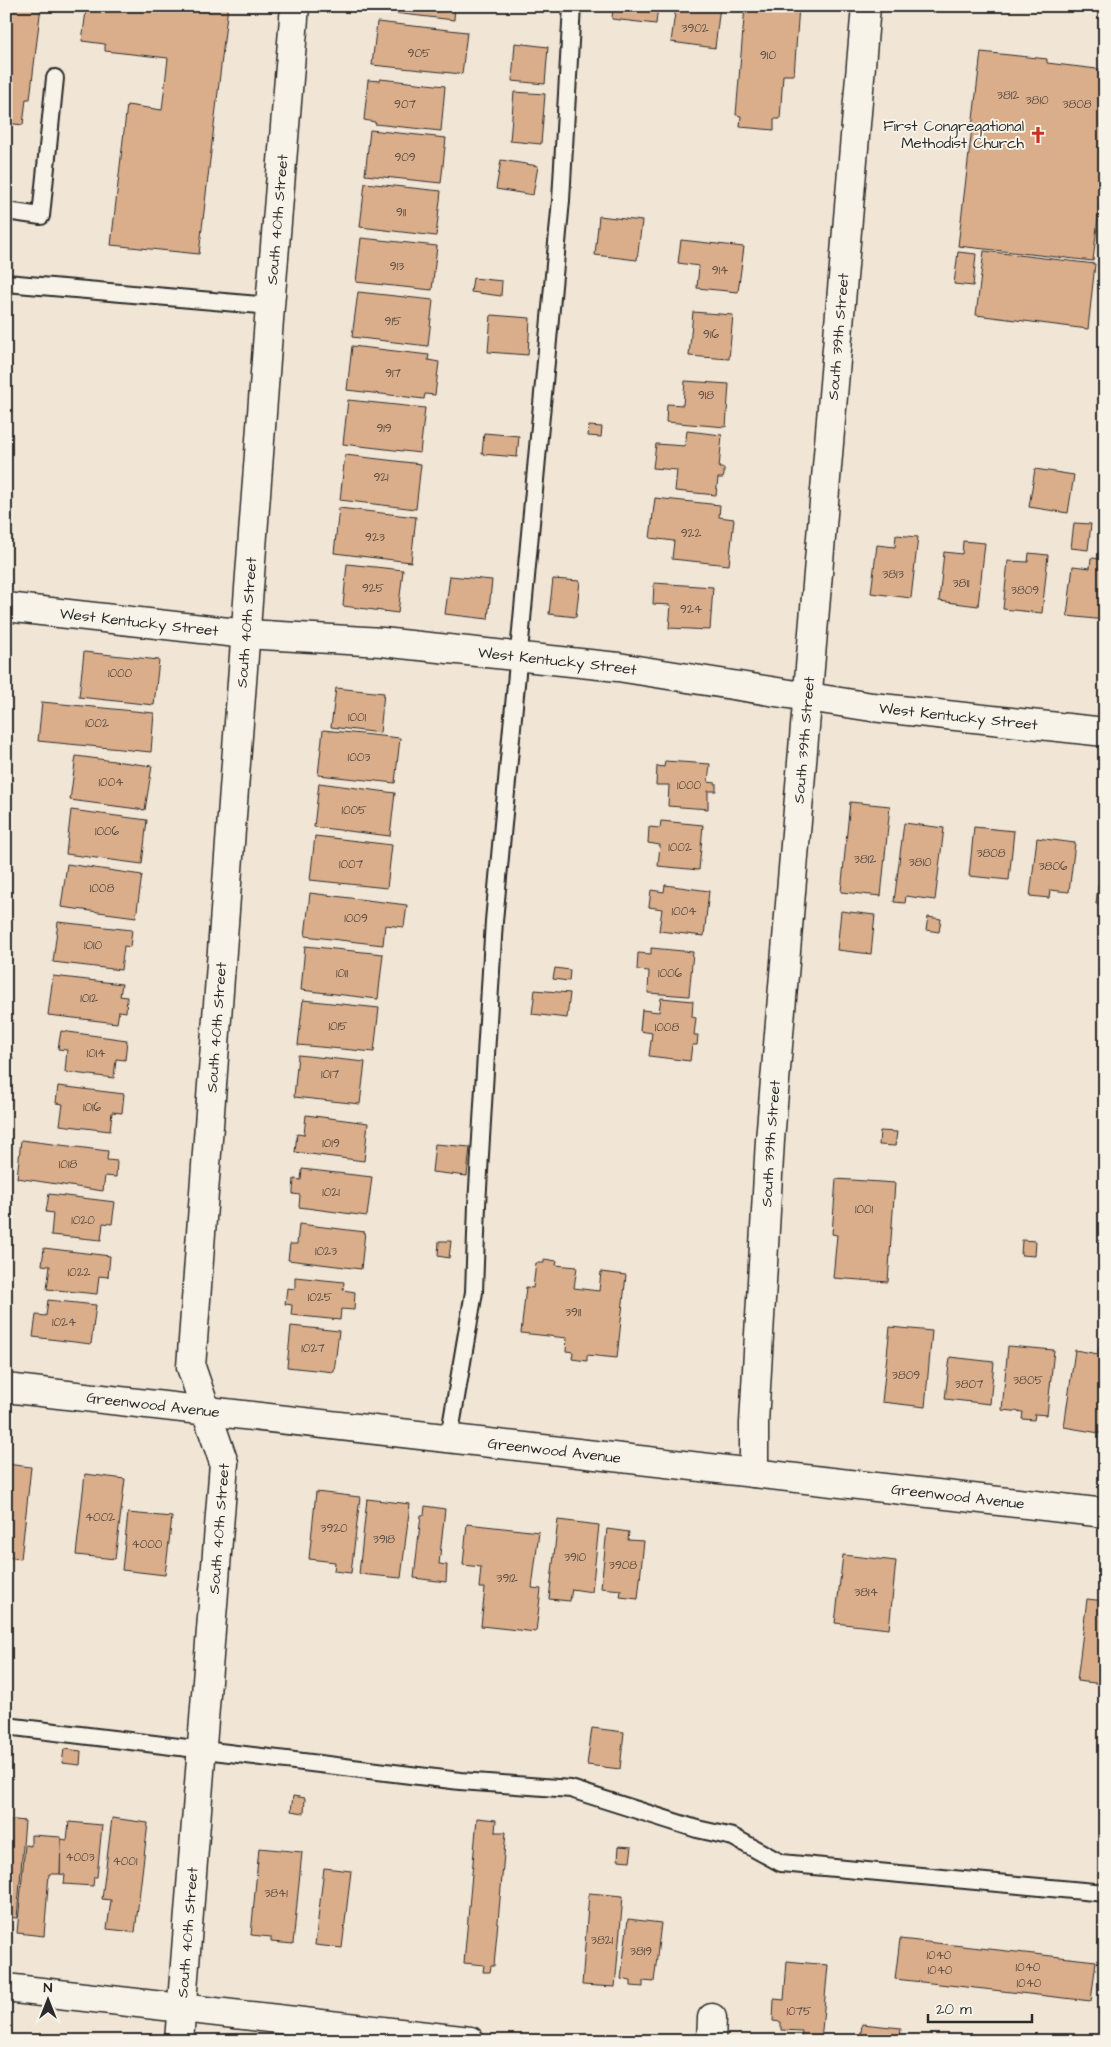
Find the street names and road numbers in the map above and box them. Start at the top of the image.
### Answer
street label: South 40th Street [262,154,294,286]
street label: South 39th Street [823,272,854,401]
street label: South 40th Street [232,556,262,688]
street label: West Kentucky Street [59,603,220,642]
street label: West Kentucky Street [477,642,638,681]
street label: South 39th Street [789,676,820,804]
street label: West Kentucky Street [878,698,1039,736]
street label: South 40th Street [201,961,232,1093]
street label: South 39th Street [756,1079,786,1208]
street label: Greenwood Avenue [85,1387,221,1423]
street label: Greenwood Avenue [487,1433,622,1469]
street label: South 40th Street [204,1463,235,1595]
street label: Greenwood Avenue [890,1479,1026,1515]
street label: South 40th Street [172,1866,204,1998]

